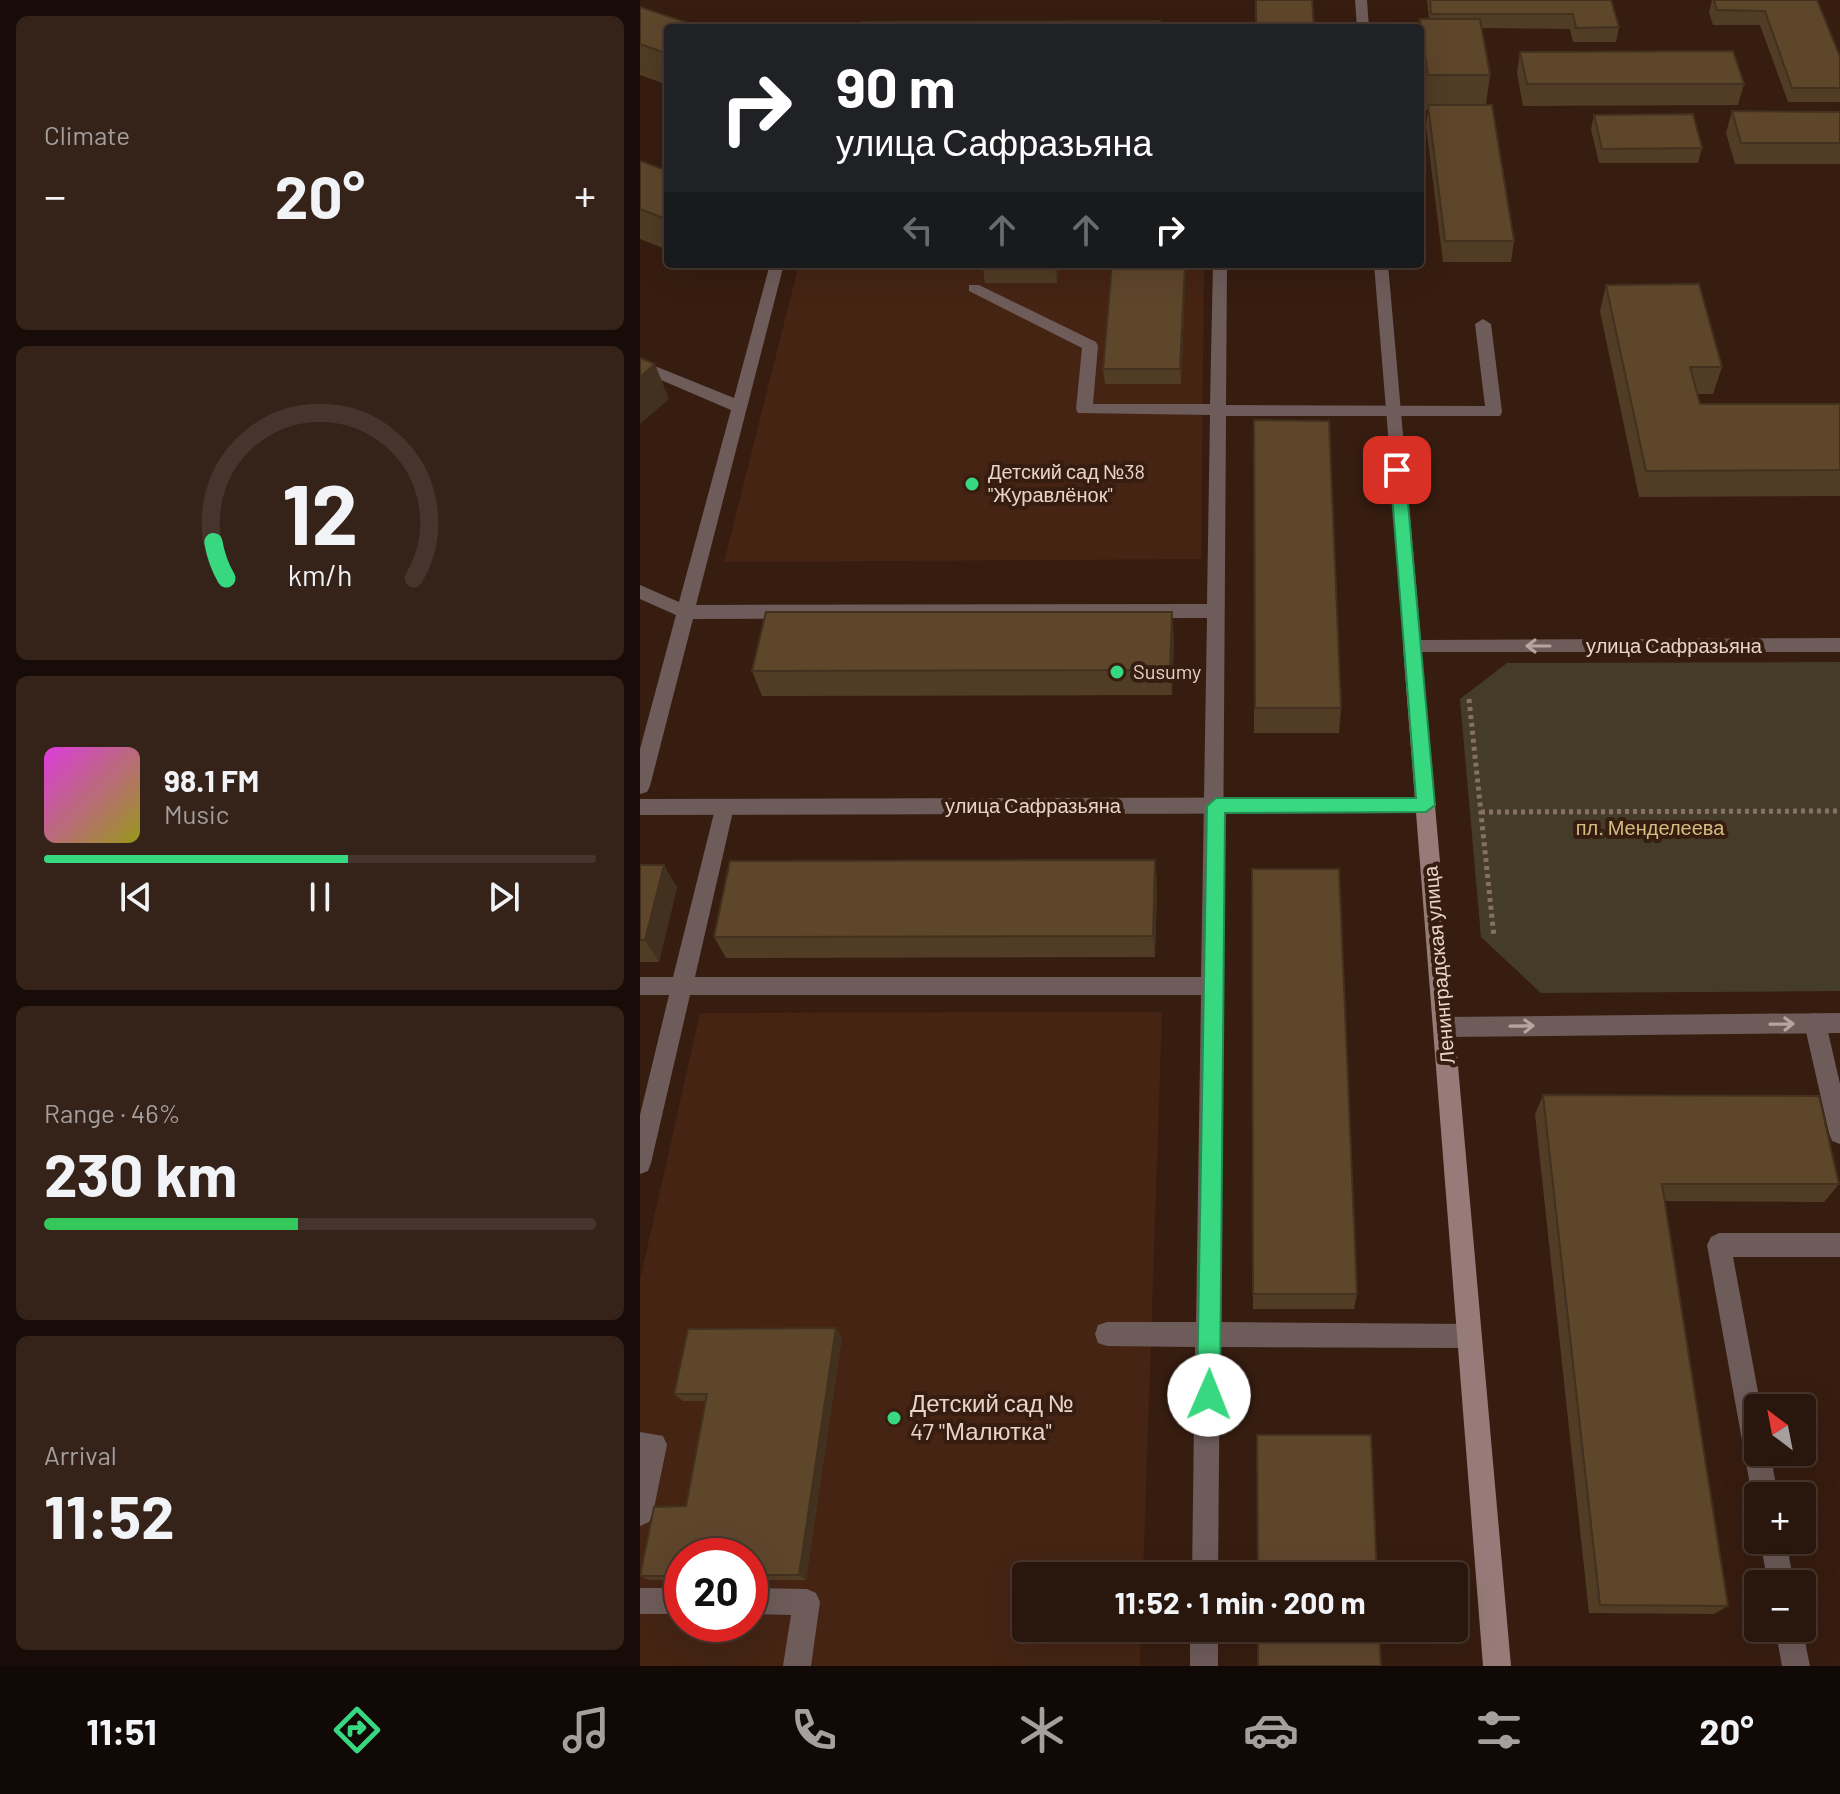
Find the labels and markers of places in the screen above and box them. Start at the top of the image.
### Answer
pin [1363,436,1431,504]
place label: Детский сад №38 "Журавлёнок" [988,459,1145,506]
marker: Детский сад №38 "Журавлёнок" [963,475,981,493]
place label: Susumy [1133,659,1201,683]
marker: Susumy [1108,663,1126,681]
place label: Детский сад № 47 "Малютка" [910,1388,1074,1445]
marker: Детский сад № 47 "Малютка" [885,1409,903,1427]

